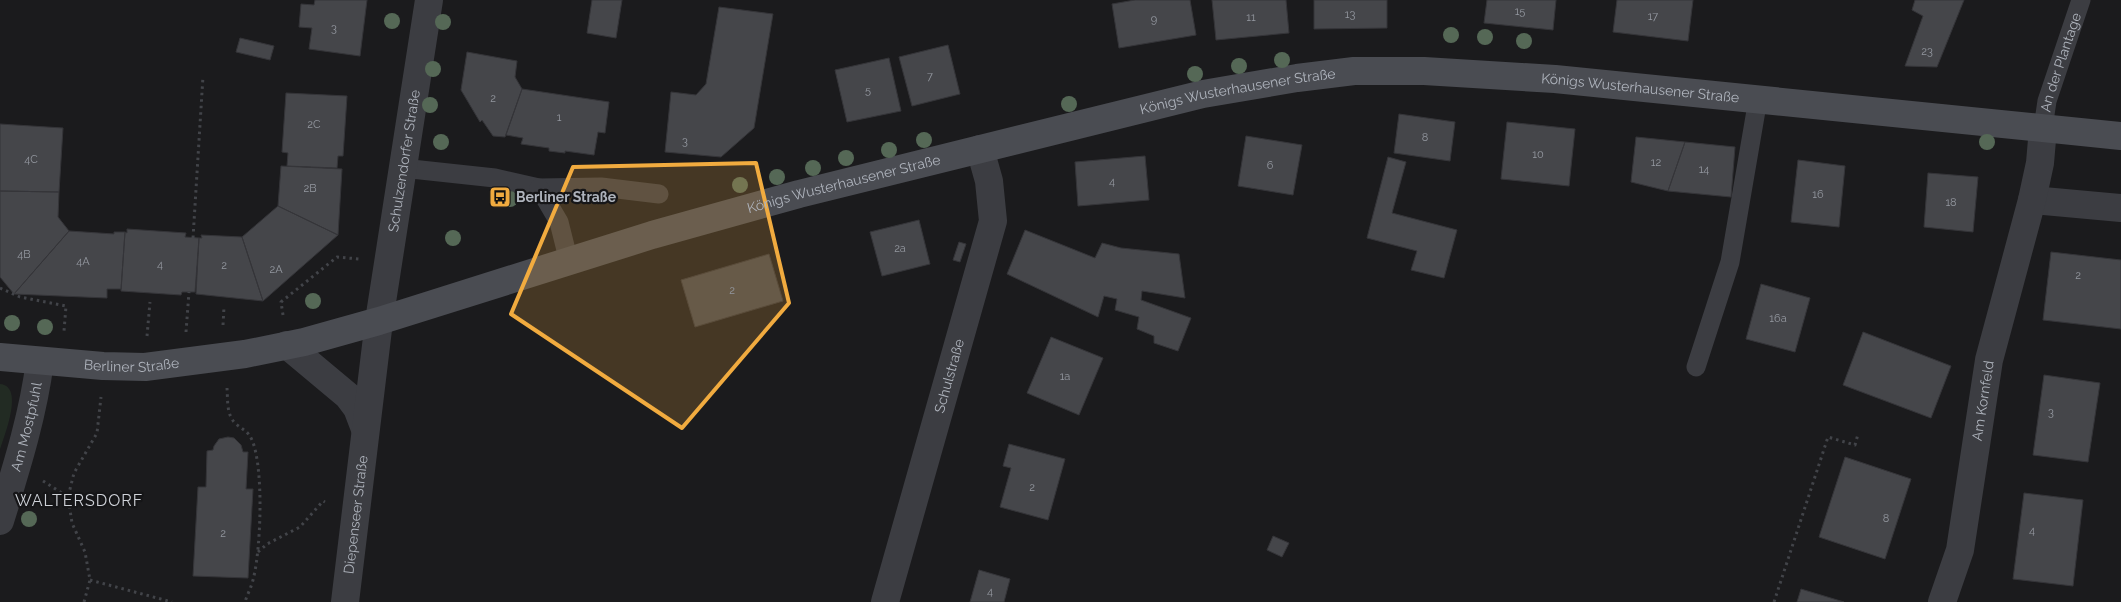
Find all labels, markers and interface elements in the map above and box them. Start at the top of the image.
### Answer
house number: 15 [1515,5,1525,18]
house number: 13 [1345,8,1355,21]
house number: 17 [1648,10,1658,23]
house number: 11 [1246,11,1256,24]
street label: An der Plantage [2037,11,2084,113]
house number: 9 [1151,13,1157,26]
house number: 3 [331,22,337,35]
house number: 23 [1921,45,1933,58]
street label: Königs Wusterhausener Straße [1138,65,1336,117]
house number: 7 [927,70,933,83]
street label: Königs Wusterhausener Straße [1541,70,1740,105]
house number: 5 [865,84,871,97]
street label: Schulzendorfer Straße [385,89,423,233]
house number: 2 [490,92,496,105]
house number: 1 [557,111,562,124]
house number: 2C [307,118,321,131]
house number: 8 [1422,131,1428,144]
house number: 3 [682,135,688,148]
house number: 10 [1532,148,1544,161]
street label: Königs Wusterhausener Straße [745,151,942,216]
house number: 4C [24,153,38,166]
house number: 12 [1651,156,1661,169]
house number: 6 [1267,159,1274,172]
house number: 14 [1699,163,1709,176]
house number: 4 [1109,175,1115,188]
house number: 2B [303,182,317,195]
bus stop icon: Berliner Straße [488,185,512,209]
house number: 16 [1812,188,1824,201]
place label: Berliner Straße [516,189,617,205]
house number: 18 [1945,196,1957,209]
house number: 2a [894,242,906,255]
house number: 4B [17,248,31,261]
house number: 4A [76,255,90,268]
house number: 4 [157,258,163,271]
house number: 2 [221,259,227,272]
house number: 2A [269,263,283,276]
house number: 2 [2075,269,2081,282]
house number: 2 [729,284,735,297]
house number: 16a [1769,312,1787,325]
street label: Schulstraße [931,337,967,415]
street label: Berliner Straße [83,355,180,375]
street label: Am Kornfeld [1969,360,1997,442]
house number: 1a [1060,370,1070,383]
street label: Am Mostpfuhl [8,381,45,473]
house number: 3 [2048,406,2054,419]
street label: Diepenseer Straße [340,454,371,575]
house number: 2 [1029,481,1035,494]
district label: WALTERSDORF [15,491,143,510]
house number: 8 [1883,512,1889,525]
house number: 4 [2029,524,2035,537]
house number: 2 [220,527,226,540]
house number: 4 [987,585,993,598]

